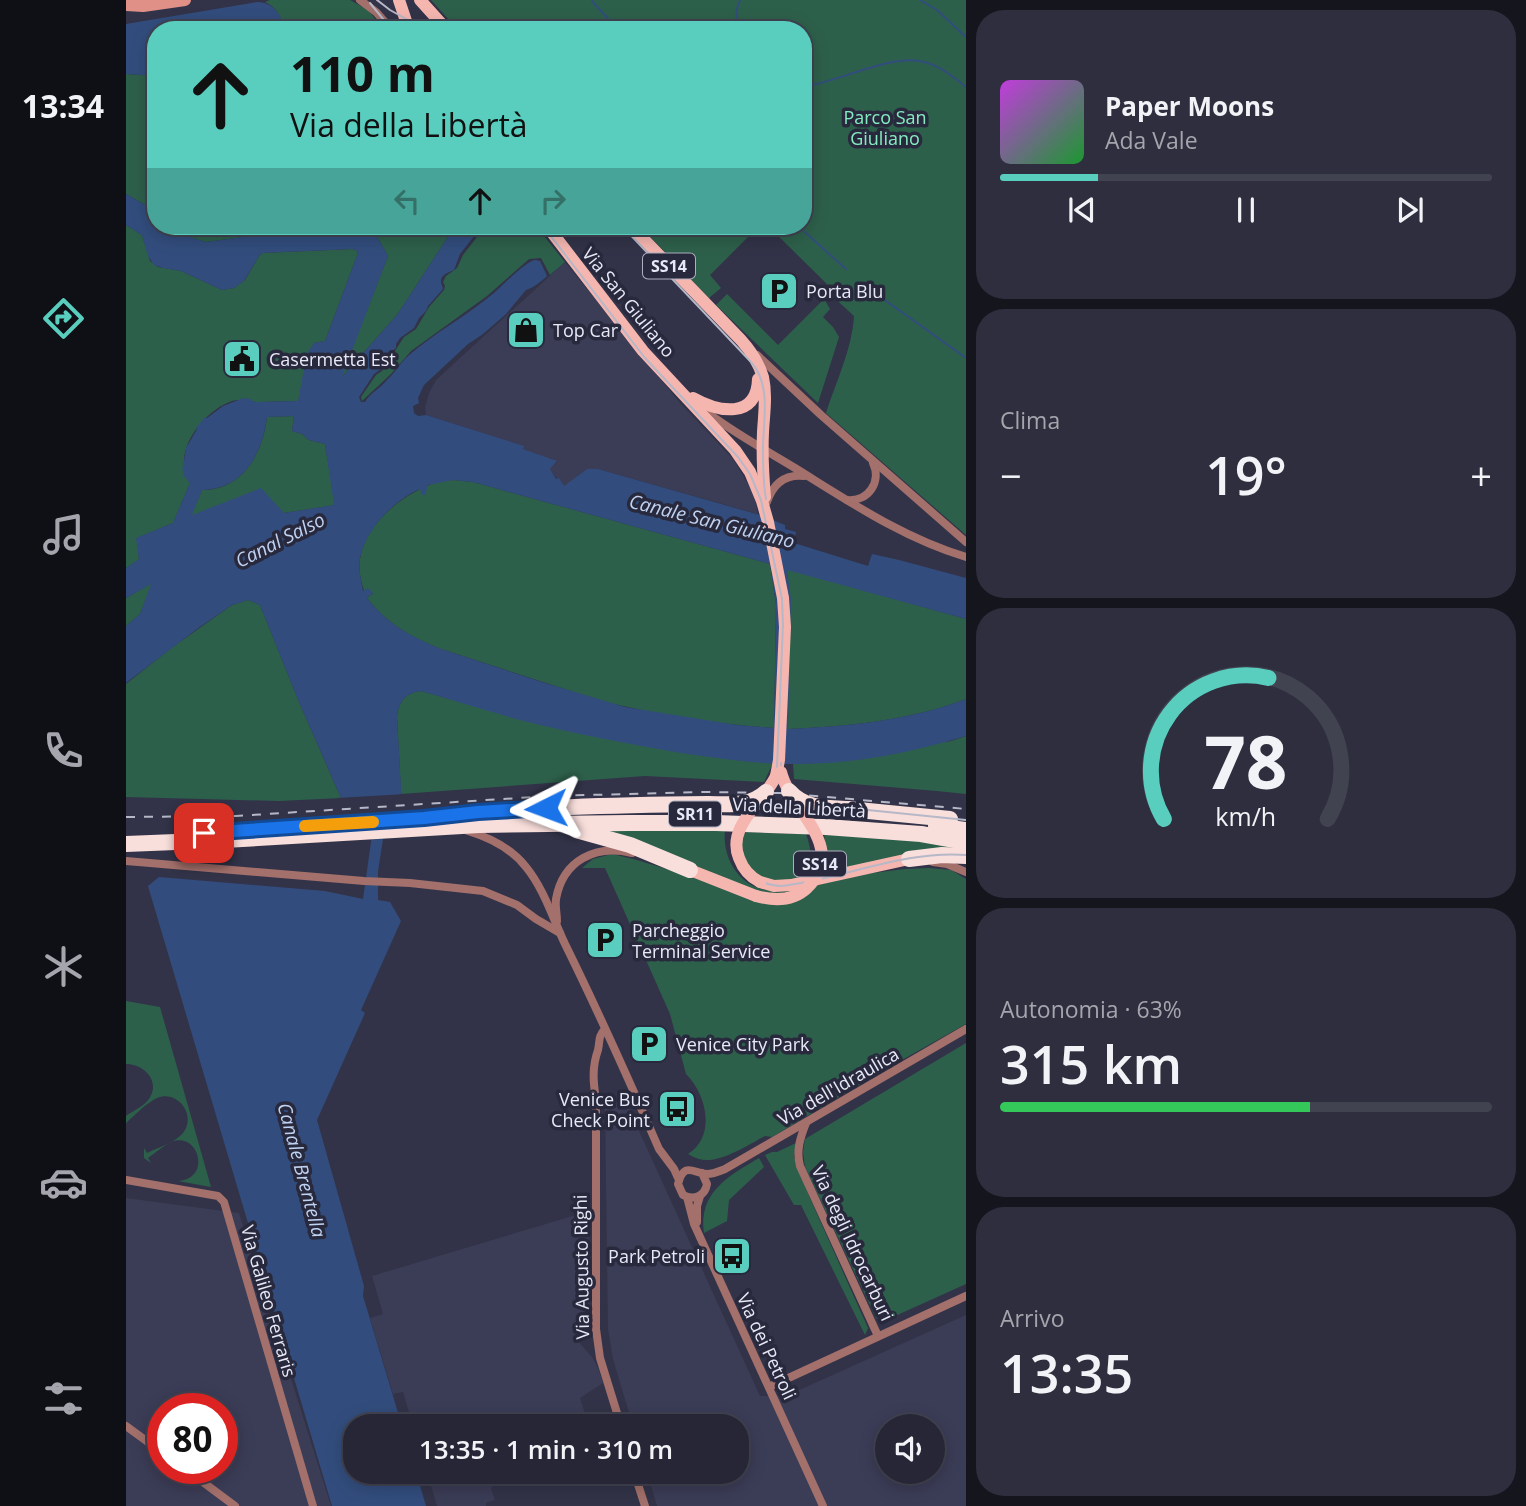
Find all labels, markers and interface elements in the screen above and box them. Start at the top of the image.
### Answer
text: 110 m [290,40,435,106]
icon: ahead [175,49,266,140]
text: 13:34 [22,84,104,127]
text: Paper Moons [1105,88,1274,124]
text: Via della Libertà [290,103,528,146]
park label: Parco San Giuliano [843,105,927,150]
text: Ada Vale [1105,124,1198,156]
icon: left [388,182,426,220]
icon: ahead [461,182,499,220]
icon: right [534,182,572,220]
icon: previous [1063,191,1101,229]
icon: pause [1227,191,1265,229]
icon: next [1391,191,1429,229]
street label: Via San Giuliano [577,242,681,362]
road number: SS14 [643,254,695,278]
parking icon: Porta Blu [758,270,800,312]
place label: Porta Blu [806,279,883,303]
icon: directions [39,294,88,343]
shop icon: Top Car [505,309,547,351]
place label: Top Car [553,318,619,342]
public building icon: Casermetta Est [221,338,263,380]
place label: Casermetta Est [269,347,396,371]
text: Clima [1000,404,1060,436]
text: 19° [1205,439,1287,510]
text: − [1000,449,1022,501]
text: + [1470,449,1492,501]
water label: Canale San Giuliano [627,488,797,554]
water label: Canal Salso [231,506,329,574]
icon: music [39,510,88,559]
text: 78 [1204,711,1288,810]
icon: phone [39,726,88,775]
position arrow [509,771,583,845]
street label: Via della Libertà [732,792,866,822]
text: km/h [1216,799,1276,833]
road number: SR11 [669,802,721,827]
pin [174,803,234,863]
icon: arrive [185,814,223,852]
road number: SS14 [794,852,846,876]
place label: Parcheggio Terminal Service [632,918,770,963]
parking icon: Parcheggio Terminal Service [584,919,626,961]
icon: climate [39,942,88,991]
text: Autonomia · 63% [1000,993,1182,1025]
parking icon: Venice City Park [628,1023,670,1065]
text: 315 km [1000,1028,1182,1099]
place label: Venice City Park [676,1032,810,1056]
street label: Via dell'Idraulica [773,1042,903,1130]
place label: Venice Bus Check Point [551,1087,650,1132]
bus stop icon: Venice Bus Check Point [656,1088,698,1130]
water label: Canale Brentella [272,1100,333,1240]
icon: car [39,1158,88,1207]
street label: Via degli Idrocarburi [806,1161,900,1325]
street label: Via Augusto Righi [568,1194,594,1340]
street label: Via Galileo Ferraris [236,1222,302,1380]
bus stop icon: Park Petroli [711,1235,753,1277]
place label: Park Petroli [608,1244,705,1268]
street label: Via dei Petroli [732,1289,802,1403]
text: Arrivo [1000,1302,1064,1334]
text: 13:35 [1000,1337,1133,1408]
icon: filters [39,1374,88,1423]
speed limit sign: 80 [147,1393,238,1484]
map controls [875,1414,945,1484]
button: sound [875,1414,945,1484]
text: 13:35 · 1 min · 310 m [419,1431,673,1467]

